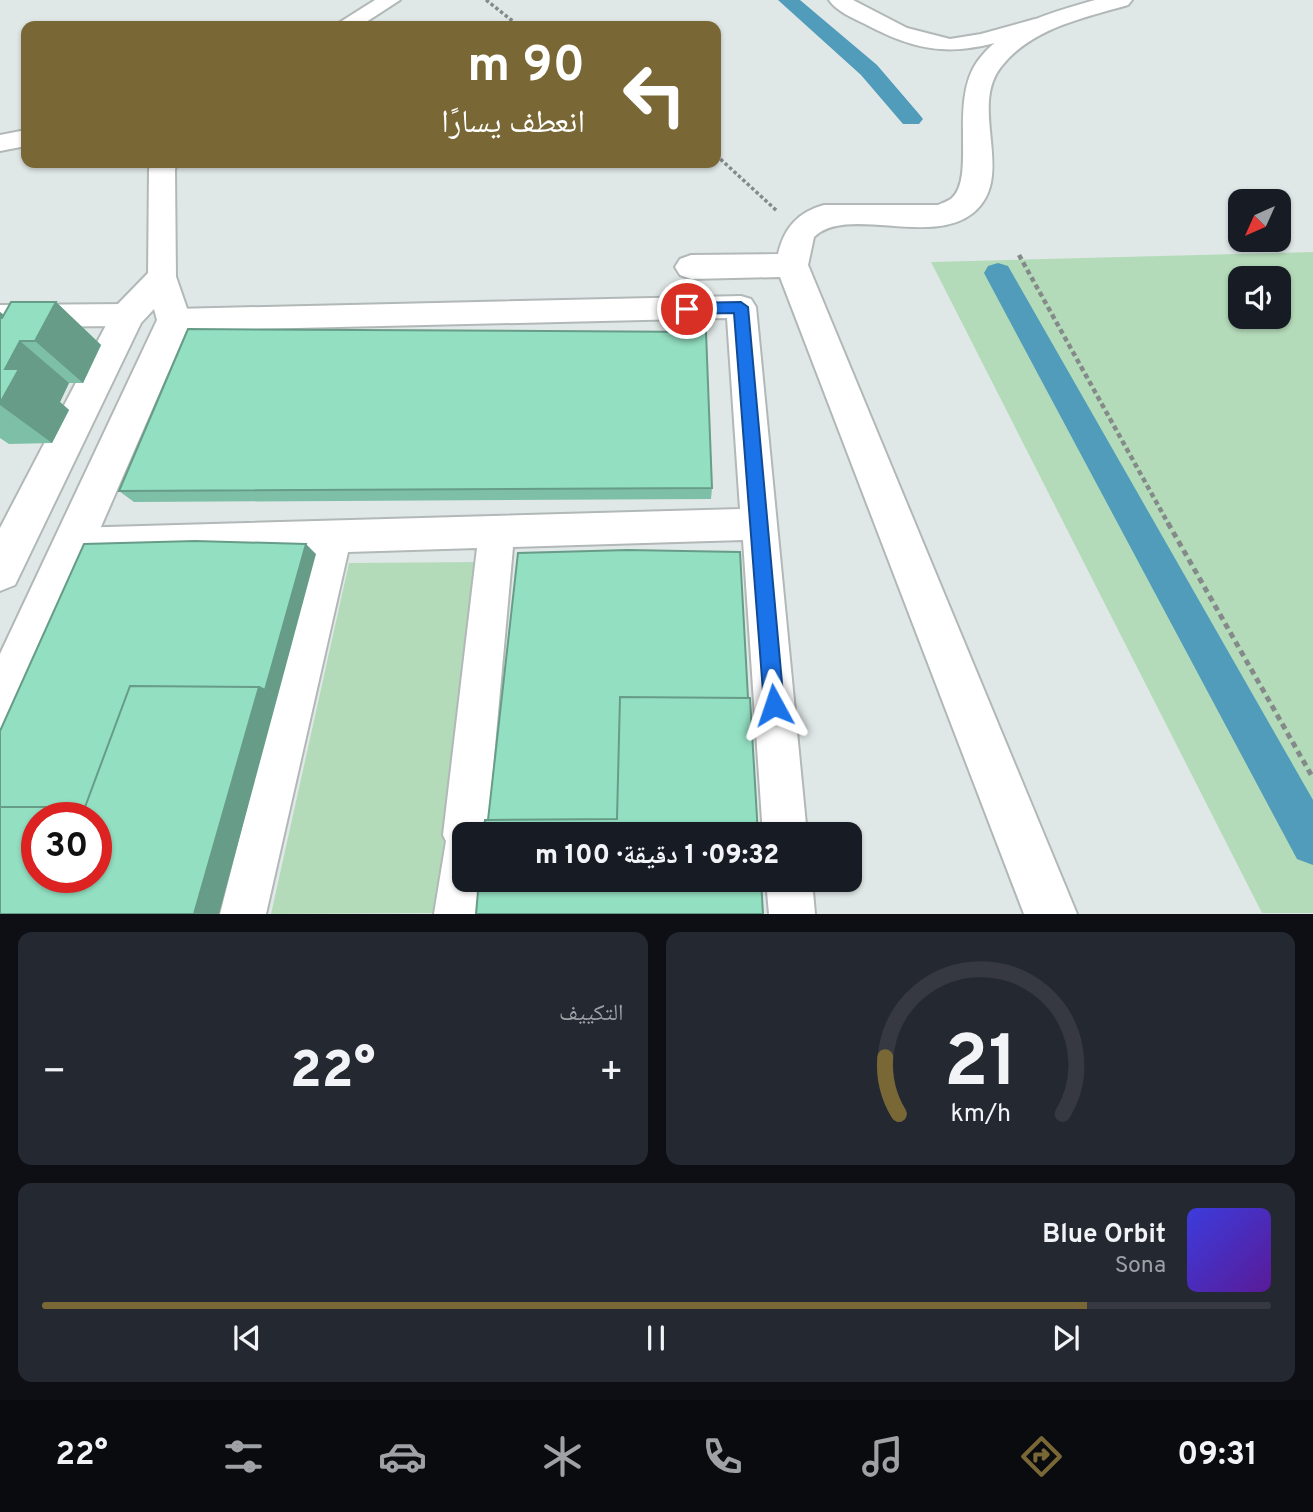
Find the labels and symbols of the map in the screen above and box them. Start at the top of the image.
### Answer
north arrow [1228,189,1292,252]
pin [657,279,717,339]
position arrow [737,668,811,742]
speed limit sign: 30 [21,802,112,893]

